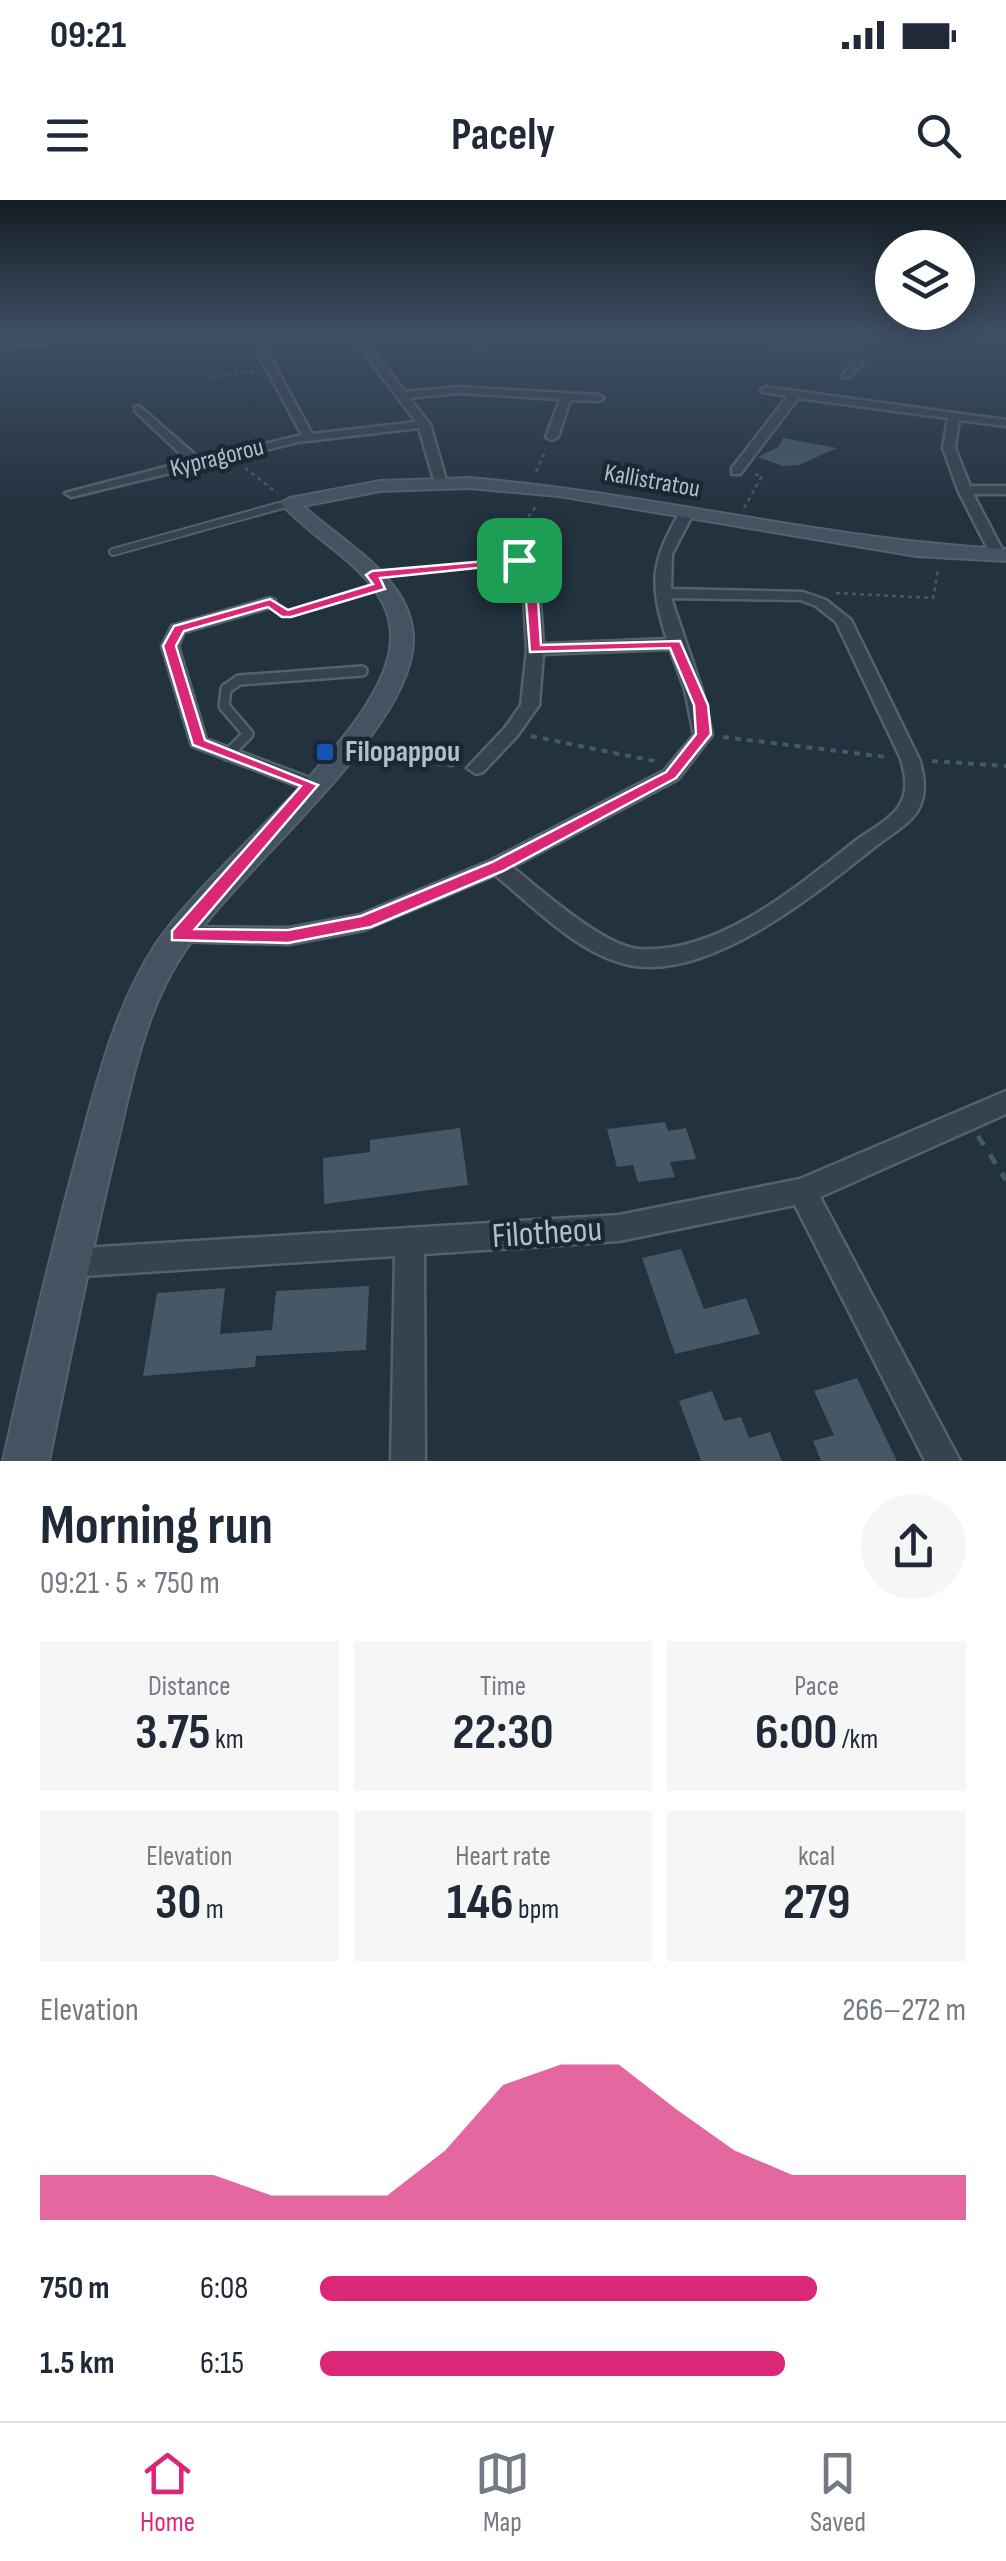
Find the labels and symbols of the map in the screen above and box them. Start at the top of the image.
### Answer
street label: Kypragorou [167,431,267,485]
street label: Kallistratou [602,457,702,505]
pin [477,518,562,603]
place label: Filopappou [345,734,460,770]
marker: Filopappou [314,741,336,763]
street label: Filotheou [491,1208,603,1258]

